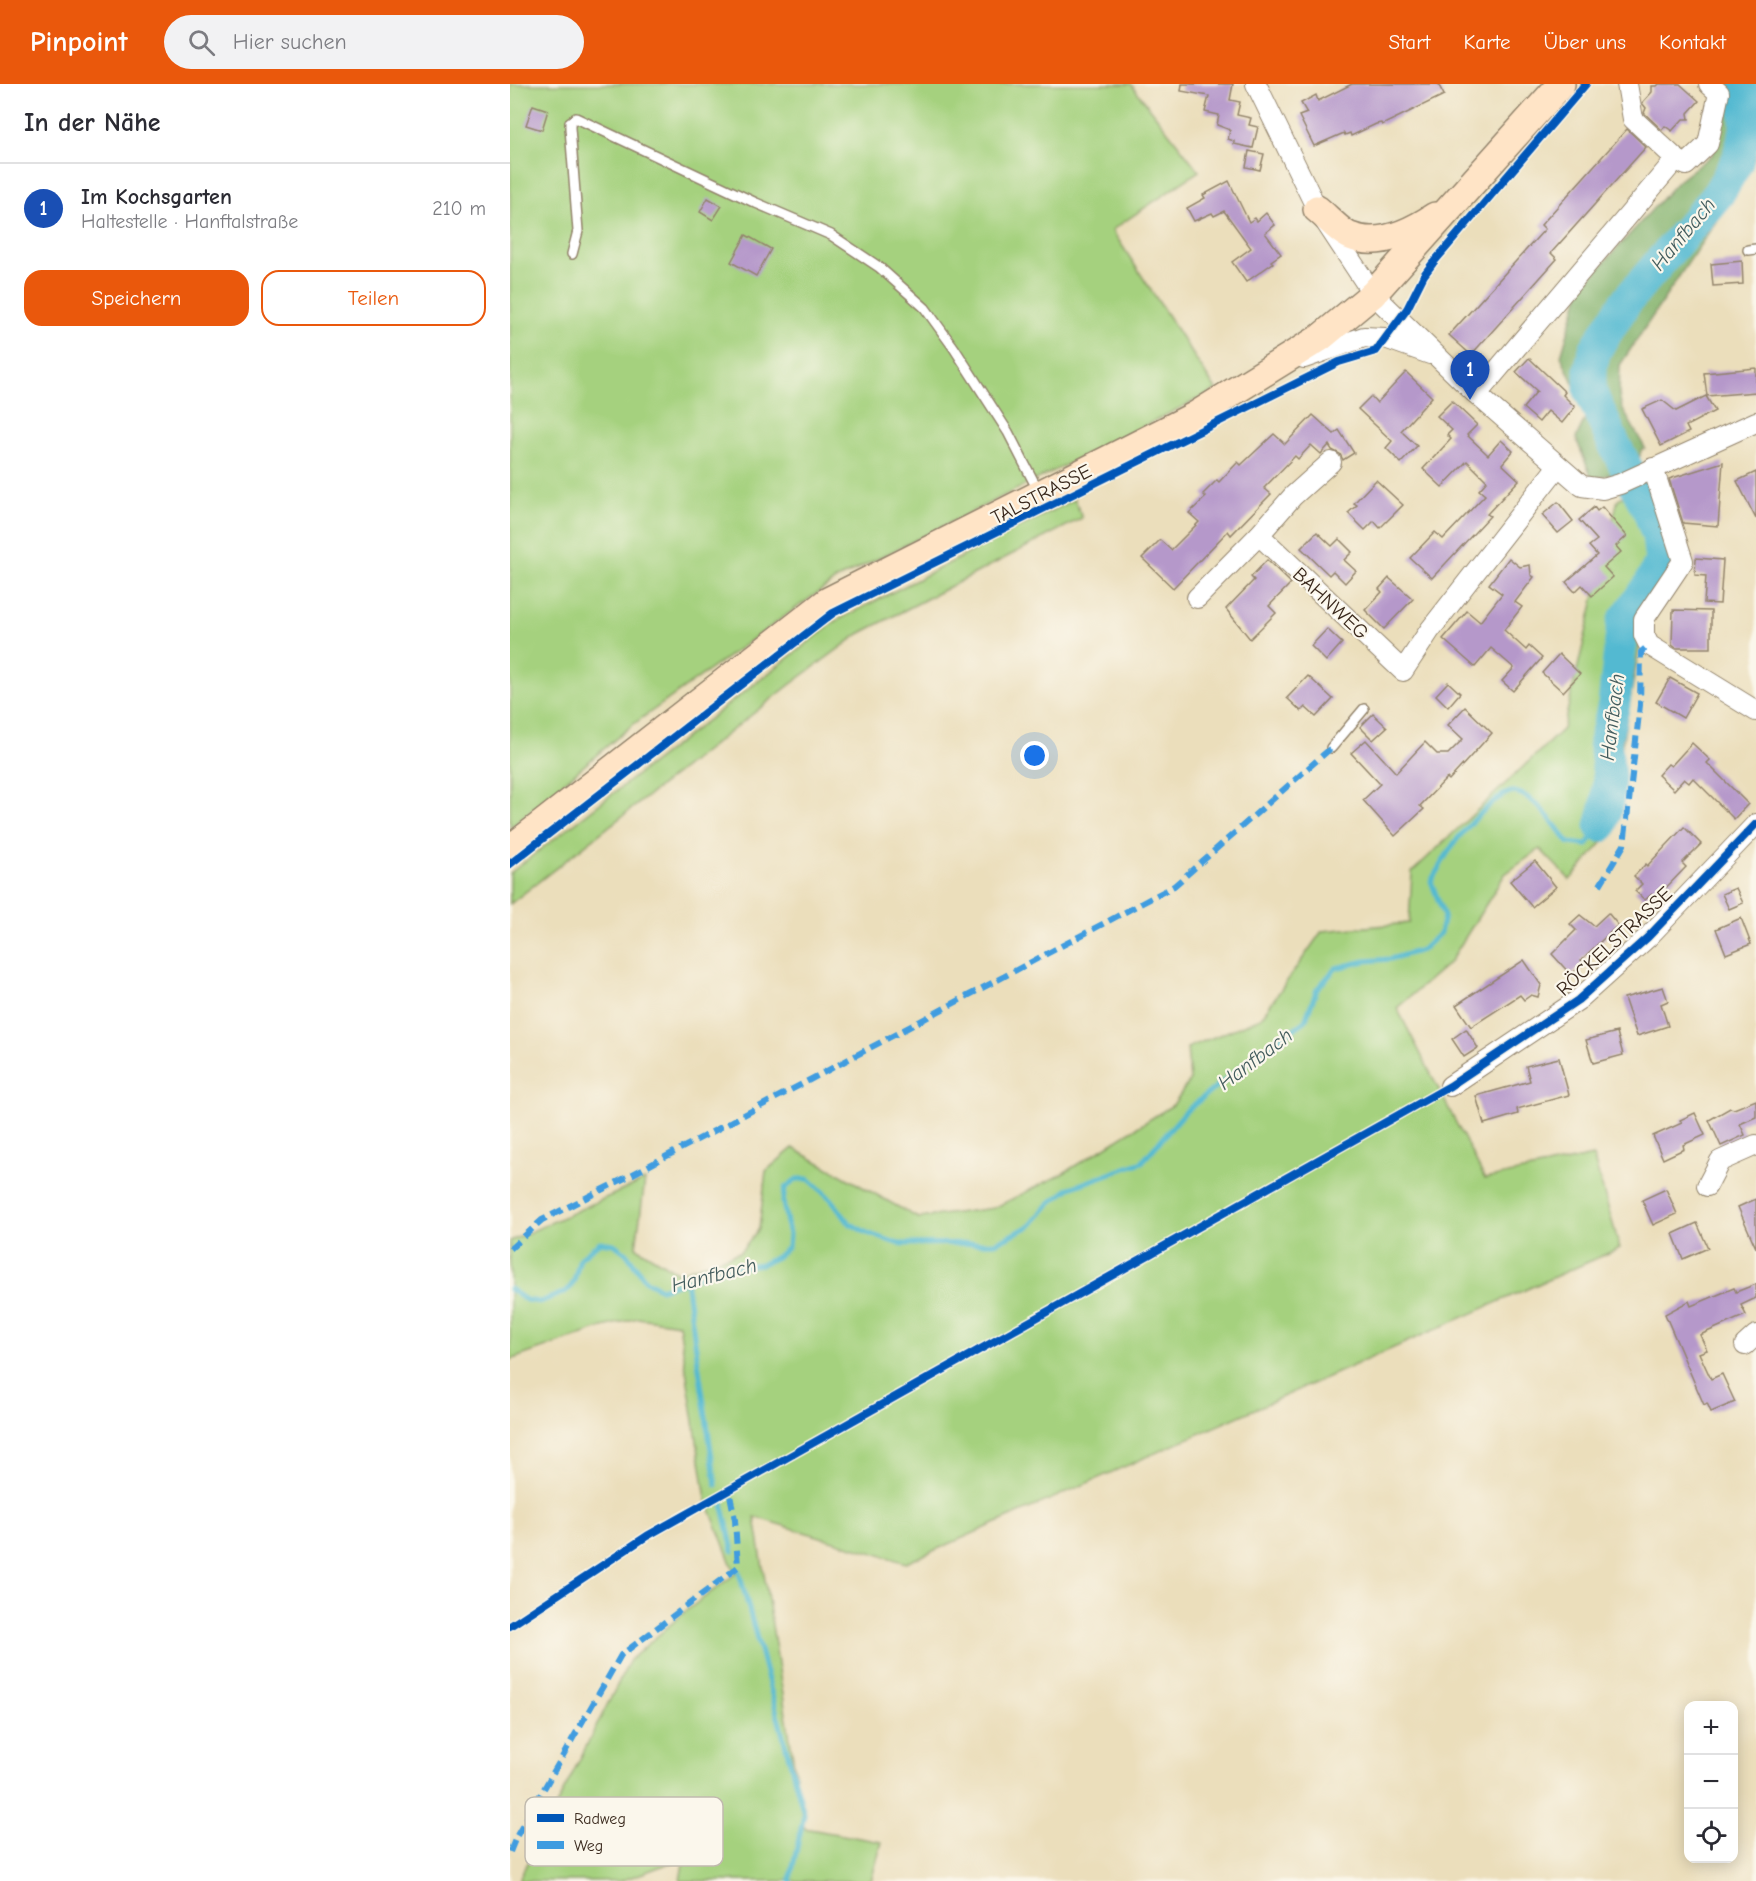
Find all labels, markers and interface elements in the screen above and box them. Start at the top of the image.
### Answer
search box [164,15,584,69]
text: Pinpoint [30,26,128,58]
icon: search [185,26,218,59]
text: Hier suchen [233,29,347,55]
text: Start [1388,30,1431,54]
text: Karte [1464,30,1510,54]
text: Über uns [1543,30,1626,54]
text: Kontakt [1659,30,1726,54]
text: In der Nähe [24,108,161,138]
text: Im Kochsgarten [81,184,232,210]
water label: Hanfbach [1646,193,1720,275]
text: 1 [40,197,47,220]
text: 210 m [432,197,486,220]
text: Haltestelle · Hanftalstraße [81,210,298,233]
button: Speichern [24,270,249,326]
button: Teilen [261,270,486,326]
pin: 1 [1450,350,1490,400]
street label: TALSTRASSE [987,459,1095,530]
street label: BAHNWEG [1288,563,1373,644]
water label: Hanfbach [1595,672,1629,762]
your location [1020,741,1049,770]
street label: RÖCKELSTRASSE [1552,882,1677,1001]
water label: Hanfbach [1213,1023,1297,1095]
water label: Hanfbach [669,1253,759,1297]
map controls [1684,1701,1738,1863]
button: + [1684,1701,1738,1755]
button: − [1684,1755,1738,1809]
legend [525,1797,723,1866]
button: locate [1684,1809,1738,1863]
text: Radweg [574,1810,626,1828]
text: Weg [574,1837,603,1855]

